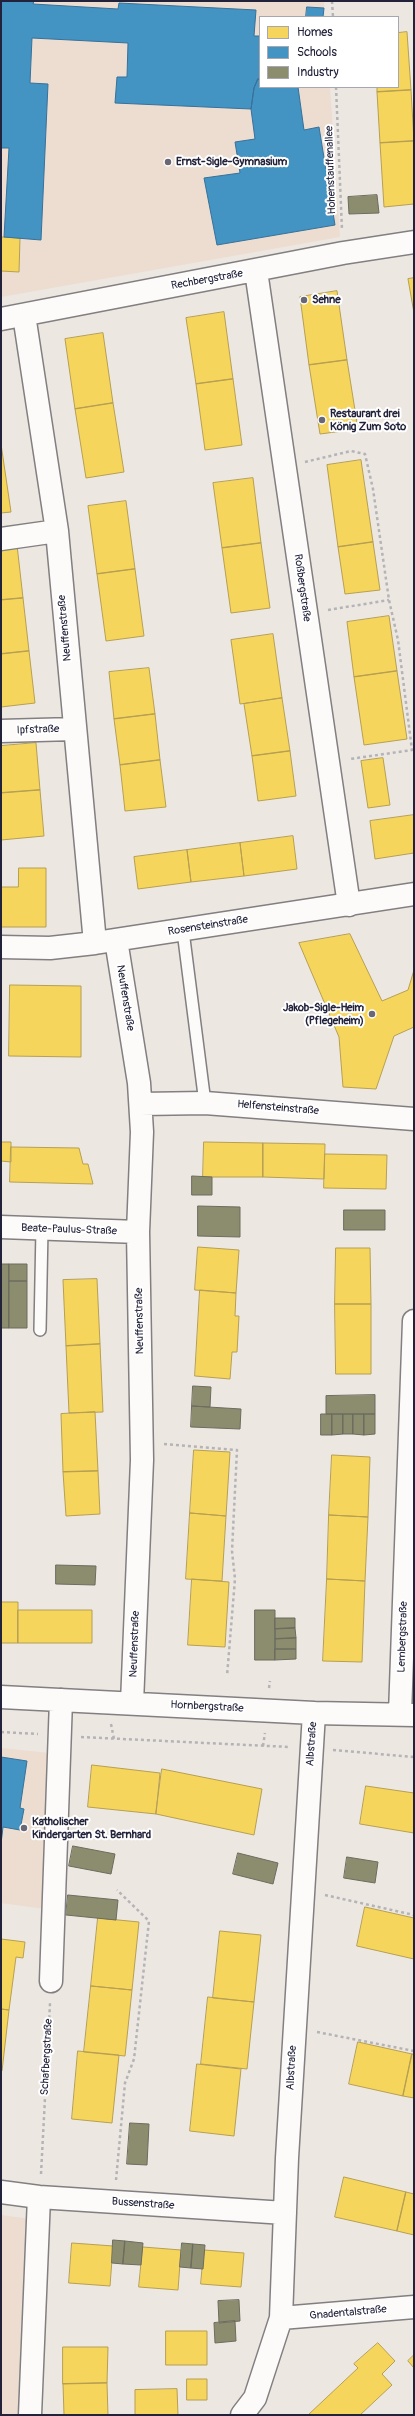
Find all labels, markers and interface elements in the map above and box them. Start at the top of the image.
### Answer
legend [259,16,399,88]
text: Homes [297,25,333,40]
text: Schools [297,45,337,60]
text: Industry [297,65,339,80]
street label: Hohenstauffenallee [323,125,339,215]
place label: Ernst-Sigle-Gymnasium [176,155,287,169]
marker: Ernst-Sigle-Gymnasium [163,157,173,167]
street label: Rechbergstraße [170,267,244,293]
place label: Sehne [312,293,341,307]
marker: Sehne [299,295,309,305]
place label: Restaurant drei König Zum Soto [330,407,406,433]
marker: Restaurant drei König Zum Soto [317,415,327,425]
street label: Roßbergstraße [291,553,313,623]
street label: Neuffenstraße [56,594,74,662]
street label: Ipfstraße [16,723,60,737]
street label: Rosensteinstraße [167,913,249,939]
street label: Neuffenstraße [113,964,137,1032]
place label: Jakob-Sigle-Heim (Pflegeheim) [283,1001,364,1027]
marker: Jakob-Sigle-Heim (Pflegeheim) [367,1009,377,1019]
street label: Helfensteinstraße [237,1098,319,1118]
street label: Beate-Paulus-Straße [21,1222,117,1238]
street label: Neuffenstraße [133,1288,147,1354]
street label: Lembergstraße [395,1601,411,1673]
street label: Neuffenstraße [127,1610,143,1678]
street label: Hornbergstraße [170,1698,244,1716]
street label: Albstraße [304,1721,320,1767]
place label: Katholischer Kindergarten St. Bernhard [32,1815,151,1841]
marker: Katholischer Kindergarten St. Bernhard [19,1823,29,1833]
street label: Schafbergstraße [38,2018,56,2096]
street label: Albstraße [284,2045,300,2091]
street label: Bussenstraße [111,2195,175,2213]
street label: Gnadentalstraße [309,2303,387,2323]

